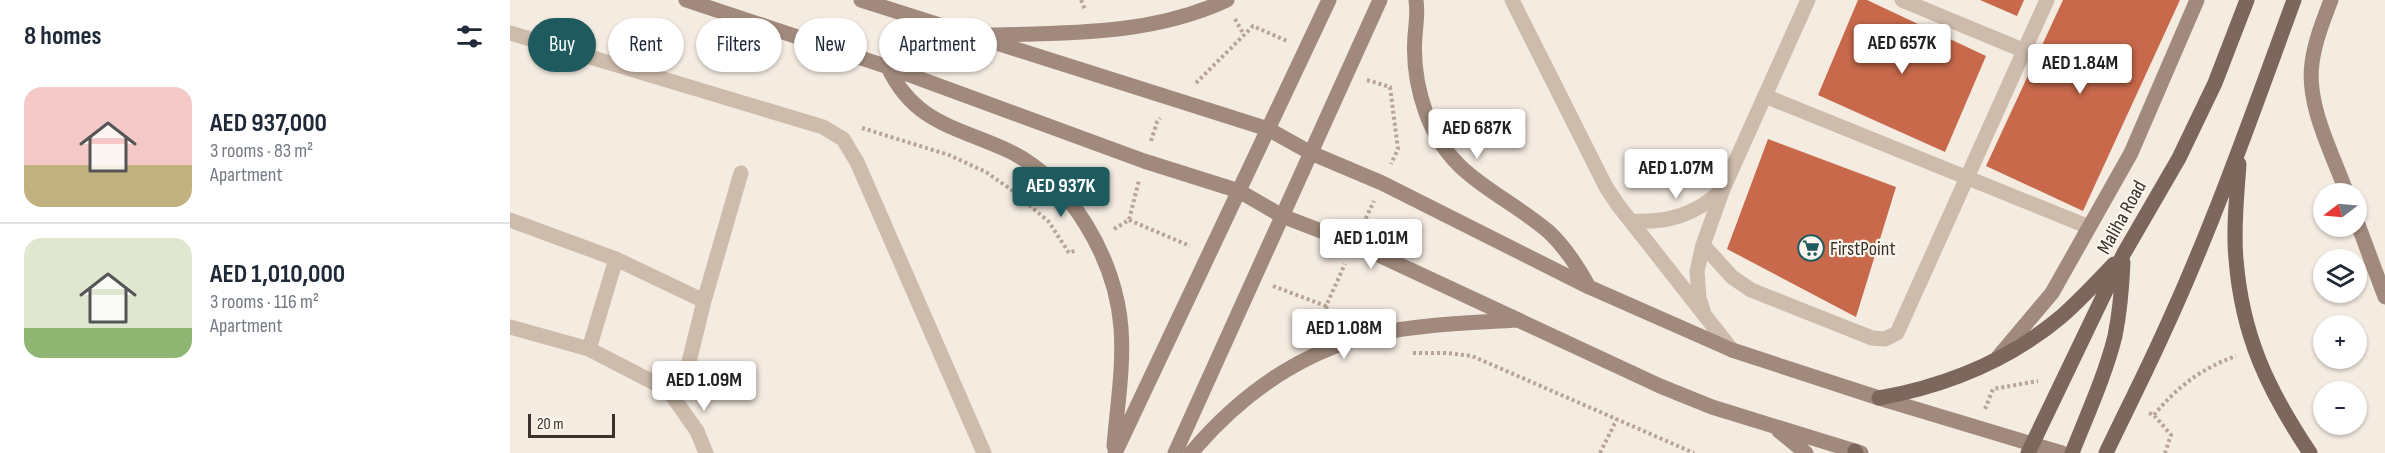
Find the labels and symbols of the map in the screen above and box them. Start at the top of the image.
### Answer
pin: AED 657K [1840,24,1964,75]
pin: AED 1.84M [2011,44,2149,95]
pin: AED 687K [1415,109,1539,160]
pin: AED 1.07M [1607,149,1745,200]
pin: AED 937K [999,167,1123,218]
street label: Maliha Road [2092,177,2152,258]
north arrow [2313,183,2367,237]
pin: AED 1.01M [1302,219,1440,270]
supermarket icon: FirstPoint [1796,233,1826,263]
place label: FirstPoint [1830,237,1896,261]
pin: AED 1.08M [1275,309,1413,360]
pin: AED 1.09M [635,361,773,412]
scale bar [528,411,615,438]

